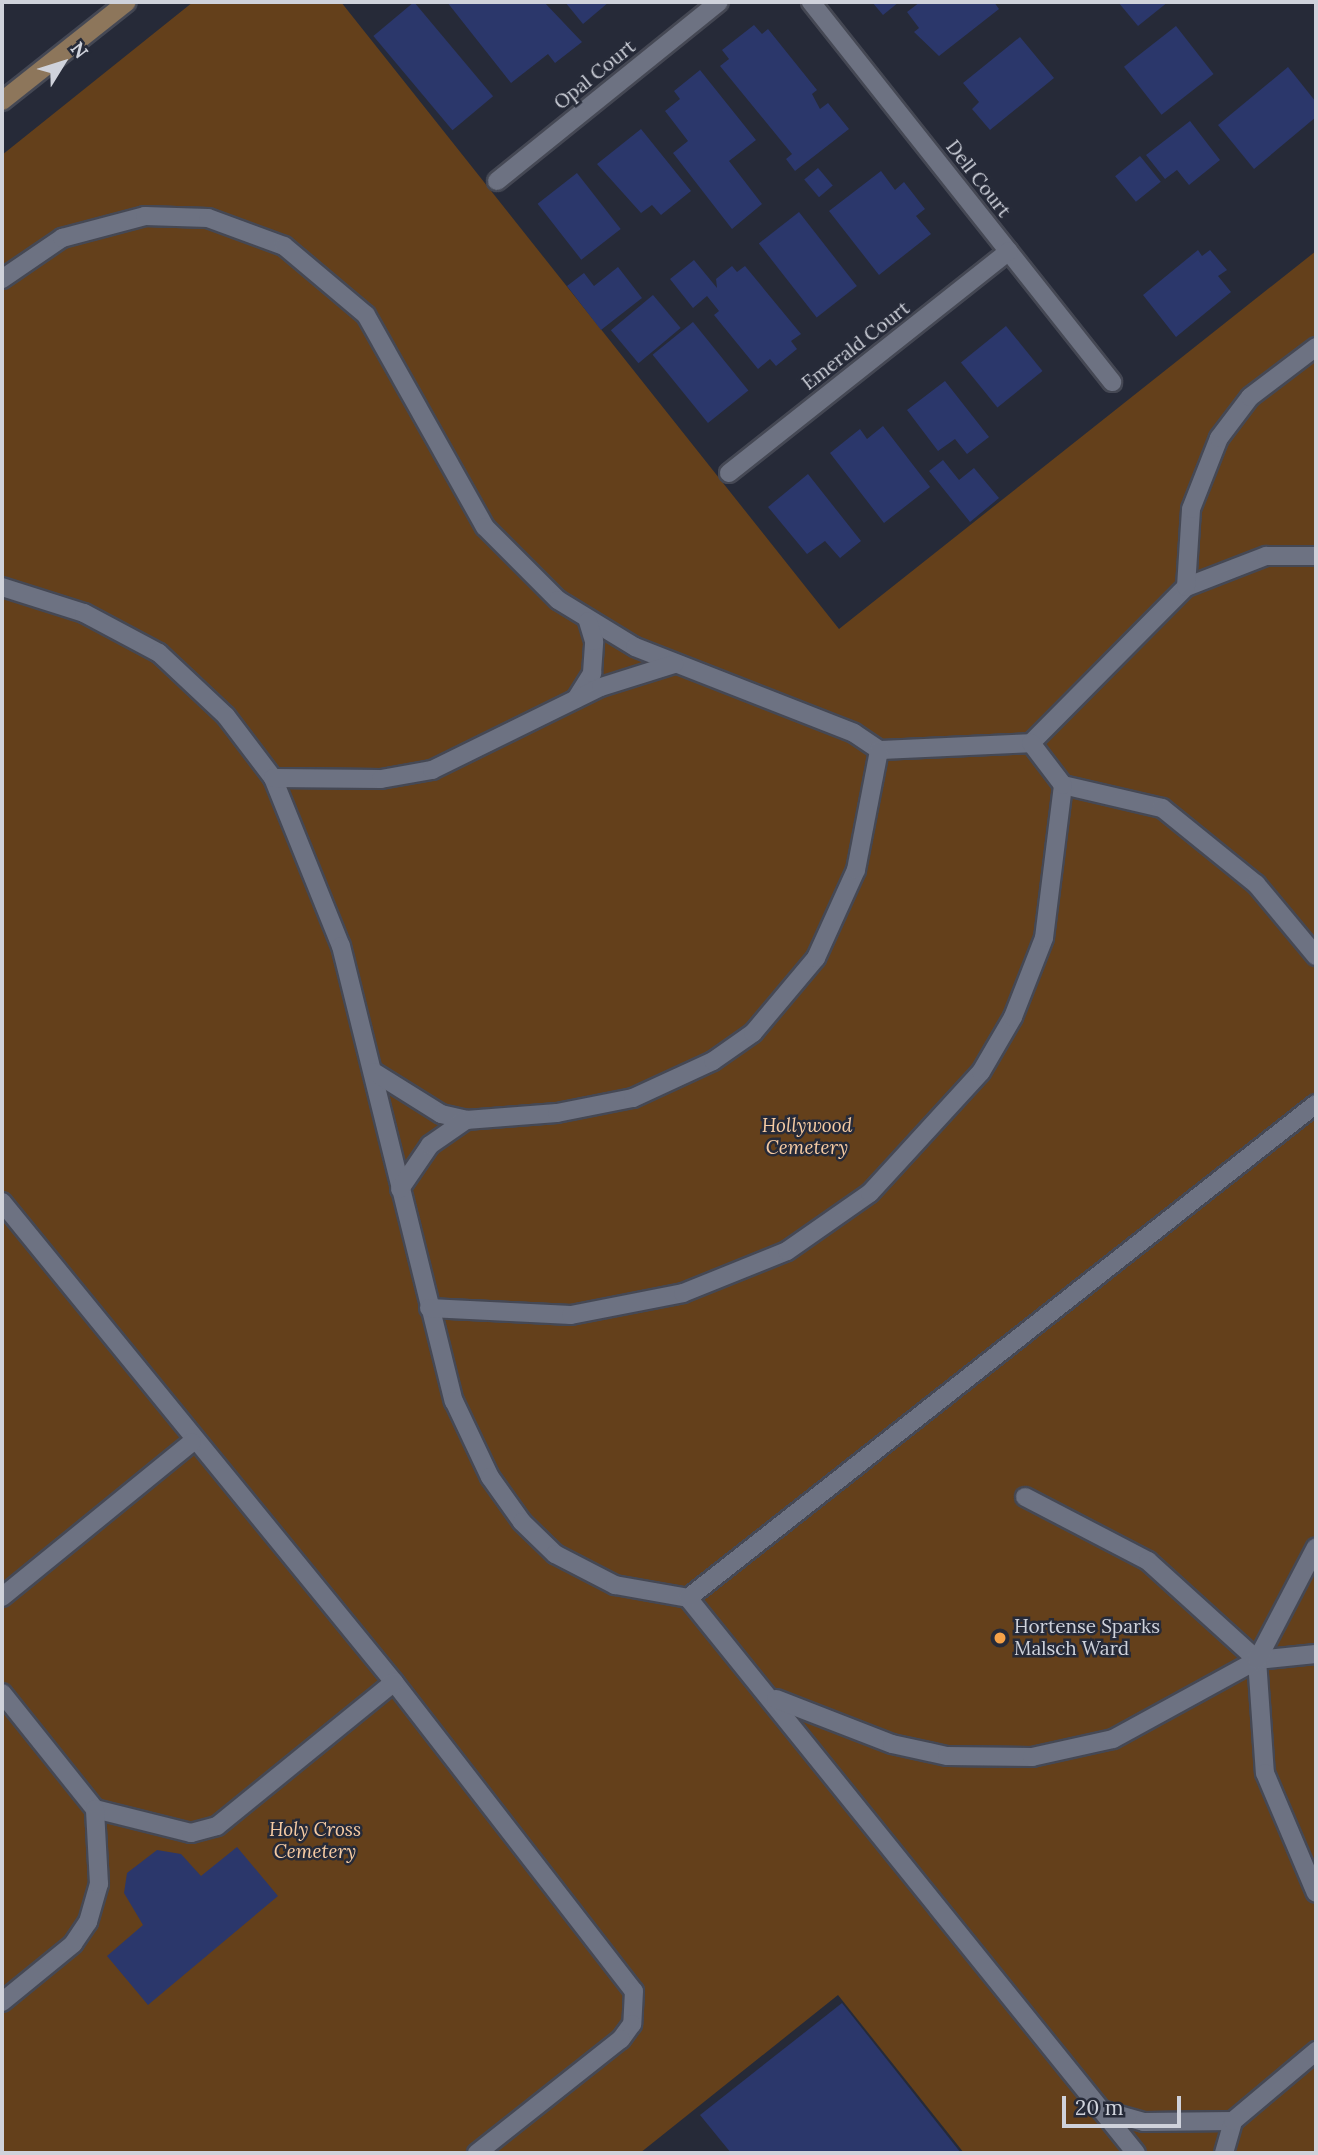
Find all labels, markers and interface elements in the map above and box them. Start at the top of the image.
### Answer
north arrow [28,28,98,98]
street label: Opal Court [550,35,640,115]
text: N [66,37,94,63]
street label: Dell Court [941,136,1015,222]
street label: Emerald Court [798,297,914,395]
park label: Hollywood Cemetery [762,1115,852,1159]
place label: Hortense Sparks Malsch Ward [1014,1616,1160,1660]
marker: Hortense Sparks Malsch Ward [992,1630,1008,1646]
park label: Holy Cross Cemetery [269,1819,361,1863]
scale bar [1066,2082,1185,2126]
text: 20 m [1075,2094,1124,2121]

